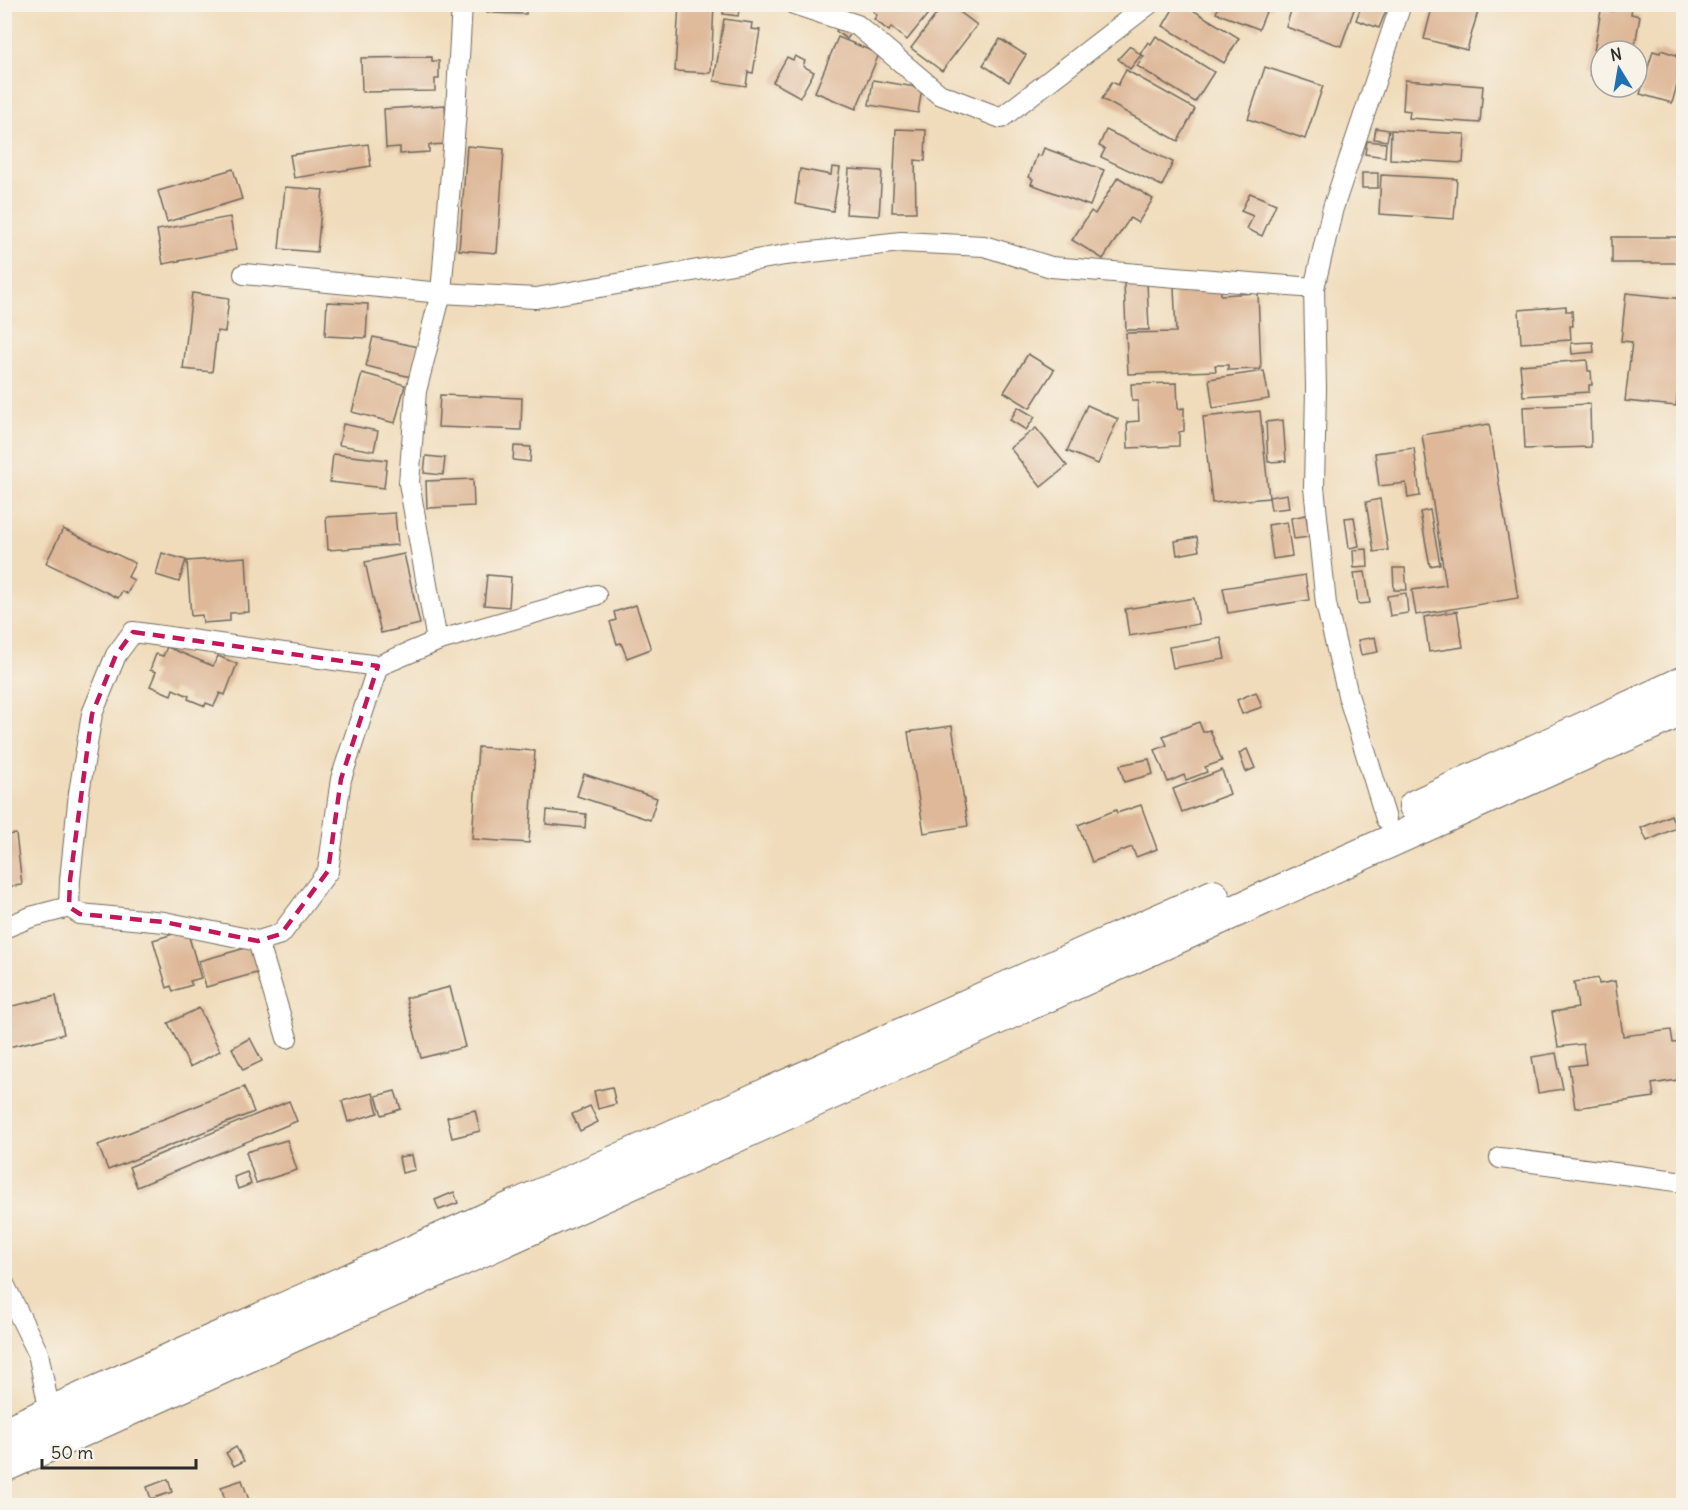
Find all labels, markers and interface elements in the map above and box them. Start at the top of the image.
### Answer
north arrow [1589,39,1649,99]
text: N [1609,43,1623,65]
scale bar [42,1432,196,1470]
text: 50 m [51,1441,93,1464]

